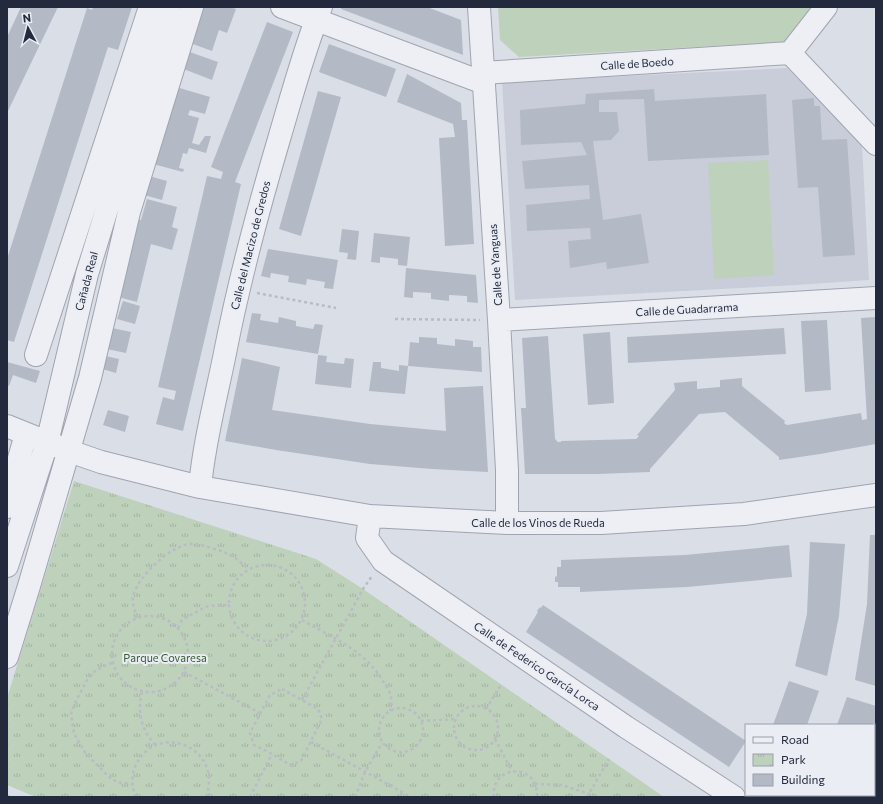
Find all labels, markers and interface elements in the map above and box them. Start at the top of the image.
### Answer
north arrow [8,8,48,48]
text: N [22,11,32,25]
street label: Calle de Boedo [600,54,675,72]
street label: Calle del Macizo de Gredos [228,179,272,311]
street label: Calle de Yanguas [486,224,504,306]
street label: Cañada Real [72,250,100,312]
street label: Calle de Guadarrama [635,300,739,318]
street label: Calle de los Vinos de Rueda [471,516,605,529]
street label: Calle de Federico García Lorca [472,619,602,713]
park label: Parque Covaresa [123,651,207,664]
legend [745,724,875,796]
text: Road [781,732,809,746]
text: Park [781,752,807,766]
text: Building [781,772,825,786]

